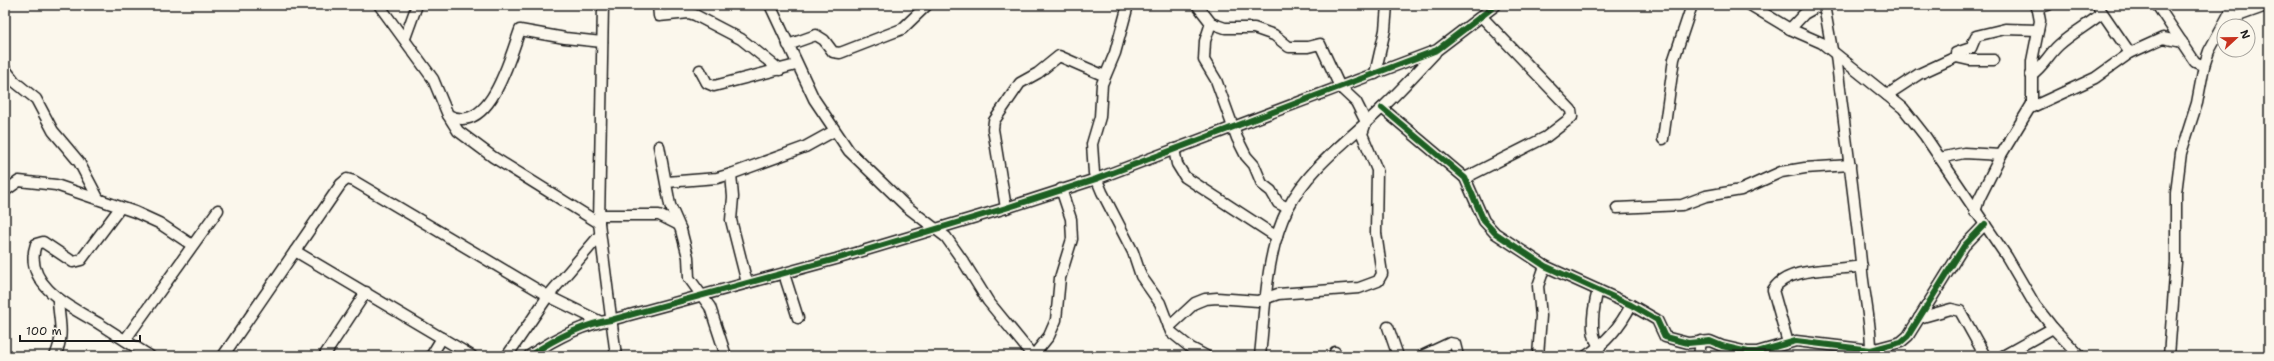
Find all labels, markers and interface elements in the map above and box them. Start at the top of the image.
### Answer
north arrow [2216,18,2256,58]
text: N [2236,28,2254,42]
scale bar [20,317,140,343]
text: 100 m [26,323,62,339]

